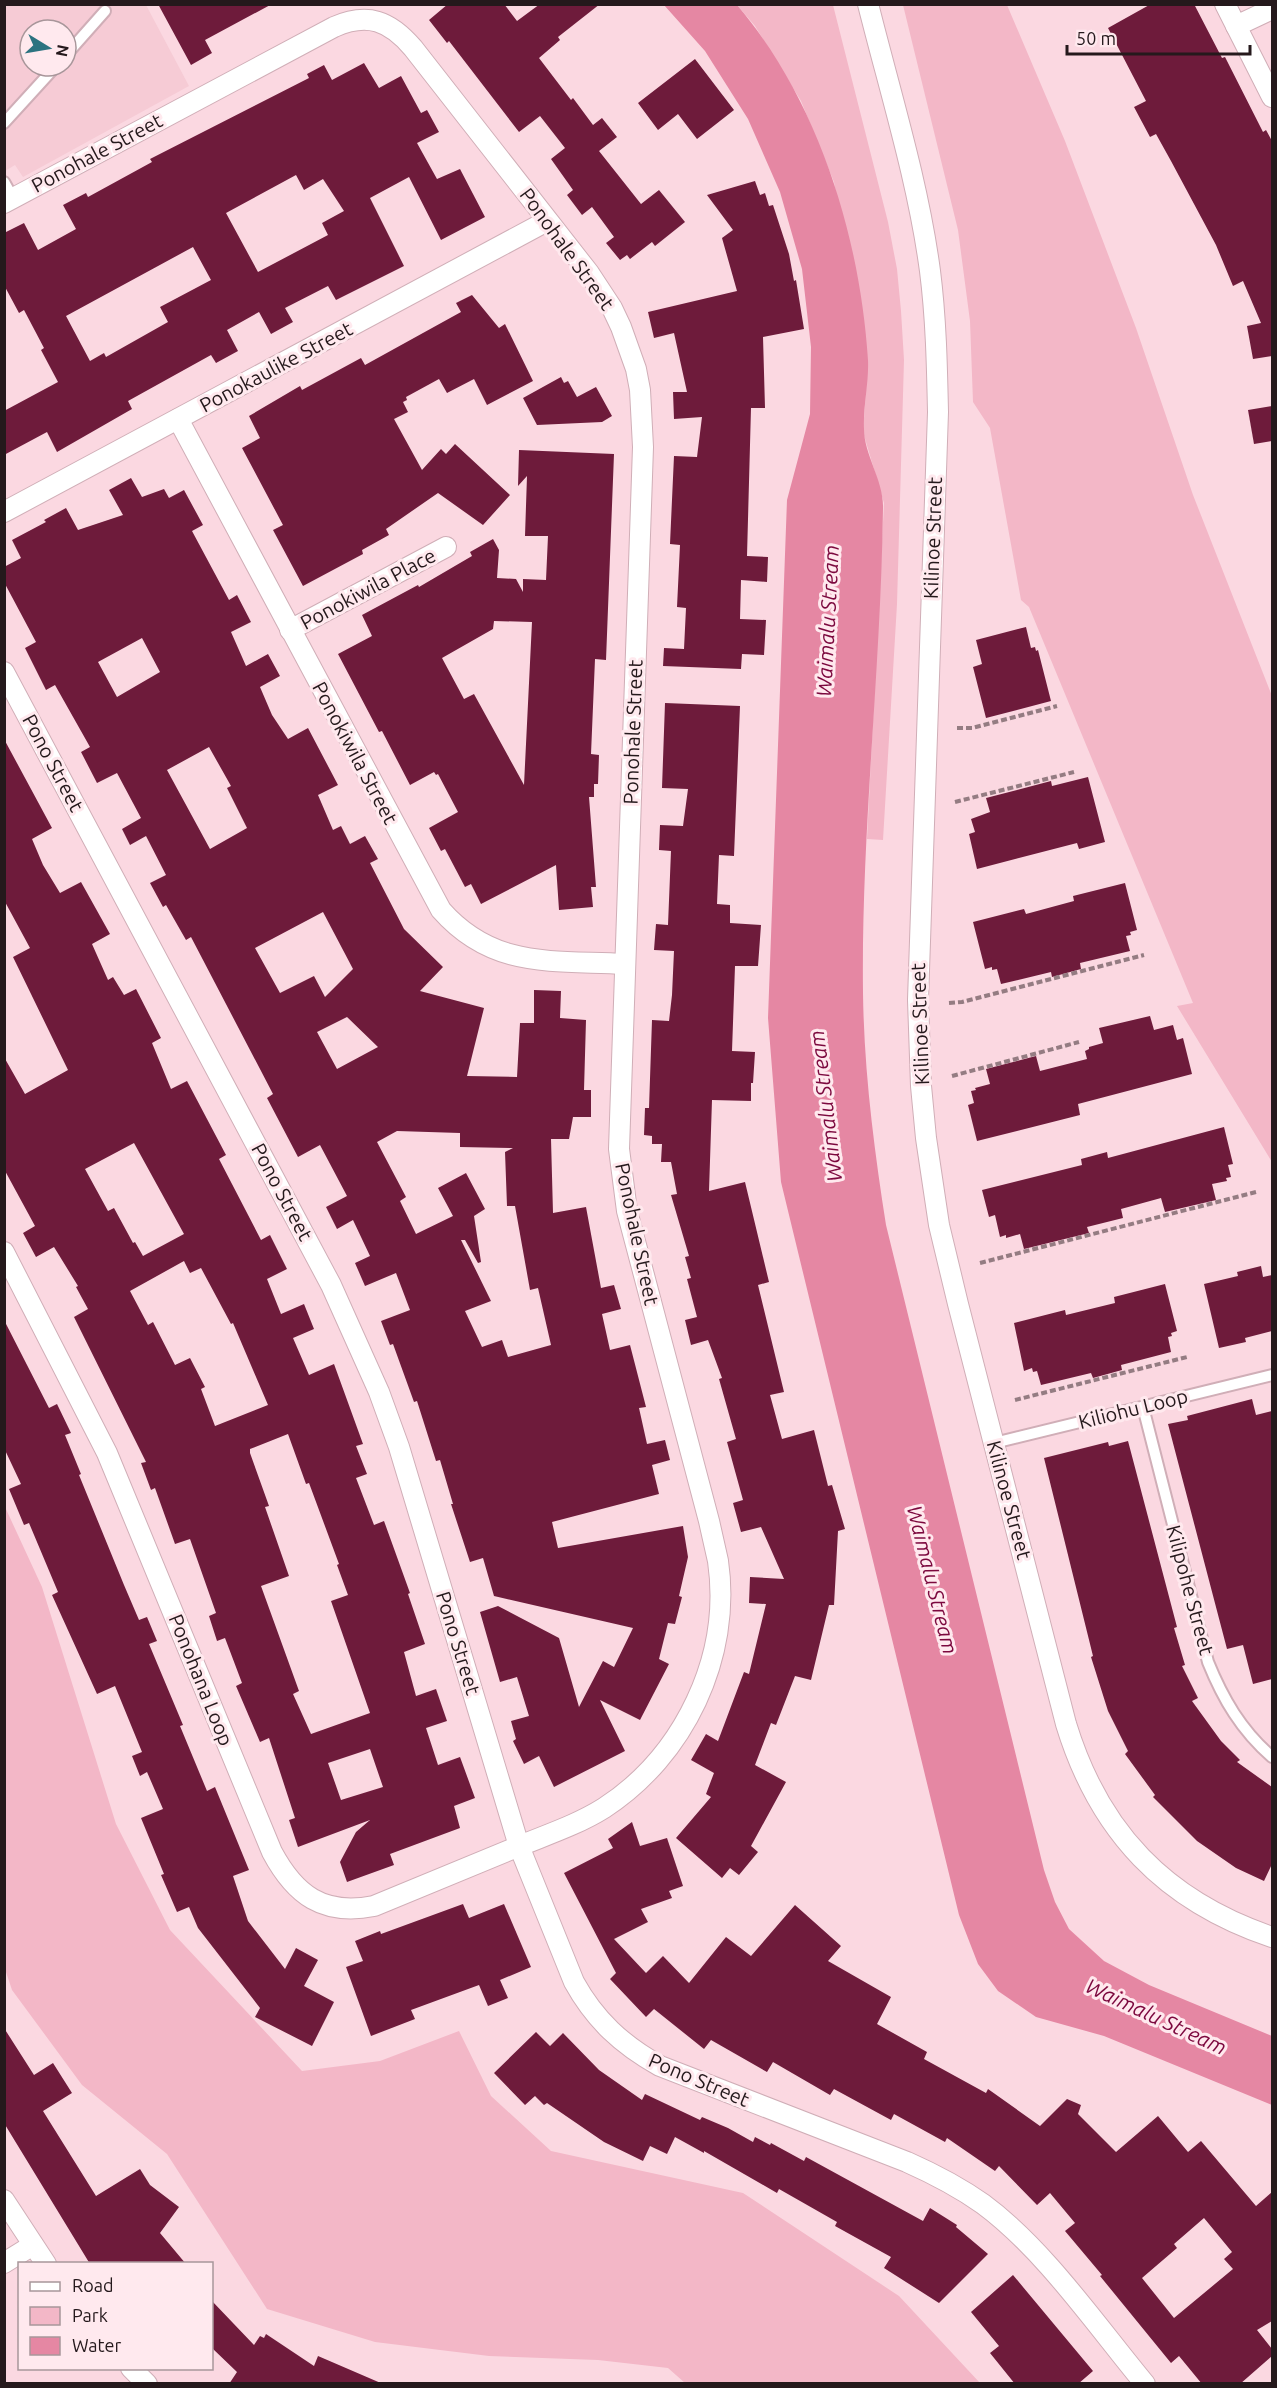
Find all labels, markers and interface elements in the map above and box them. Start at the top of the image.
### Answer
north arrow [18,18,78,78]
scale bar [1067,18,1250,56]
text: 50 m [1076,28,1116,48]
text: N [53,43,73,58]
street label: Ponohale Street [27,108,166,197]
street label: Ponohale Street [515,183,619,314]
street label: Ponokaulike Street [195,317,356,417]
street label: Kilinoe Street [919,476,946,599]
street label: Ponokiwila Place [296,543,439,634]
water label: Waimalu Stream [811,544,843,698]
street label: Ponohale Street [618,659,647,805]
street label: Ponokiwila Street [308,678,403,828]
street label: Pono Street [18,710,89,816]
street label: Kilinoe Street [906,962,933,1085]
water label: Waimalu Stream [804,1029,846,1183]
street label: Pono Street [247,1139,318,1245]
street label: Ponohale Street [611,1161,664,1307]
street label: Kiliohu Loop [1076,1384,1190,1433]
street label: Kilinoe Street [983,1438,1036,1562]
water label: Waimalu Stream [903,1503,963,1656]
street label: Kilipohe Street [1162,1522,1219,1658]
street label: Pono Street [432,1588,485,1698]
street label: Ponohana Loop [165,1611,238,1749]
water label: Waimalu Stream [1082,1973,1230,2059]
street label: Pono Street [645,2048,753,2111]
legend [18,2262,213,2370]
text: Road [72,2275,114,2295]
text: Park [72,2305,108,2325]
text: Water [72,2335,122,2355]

